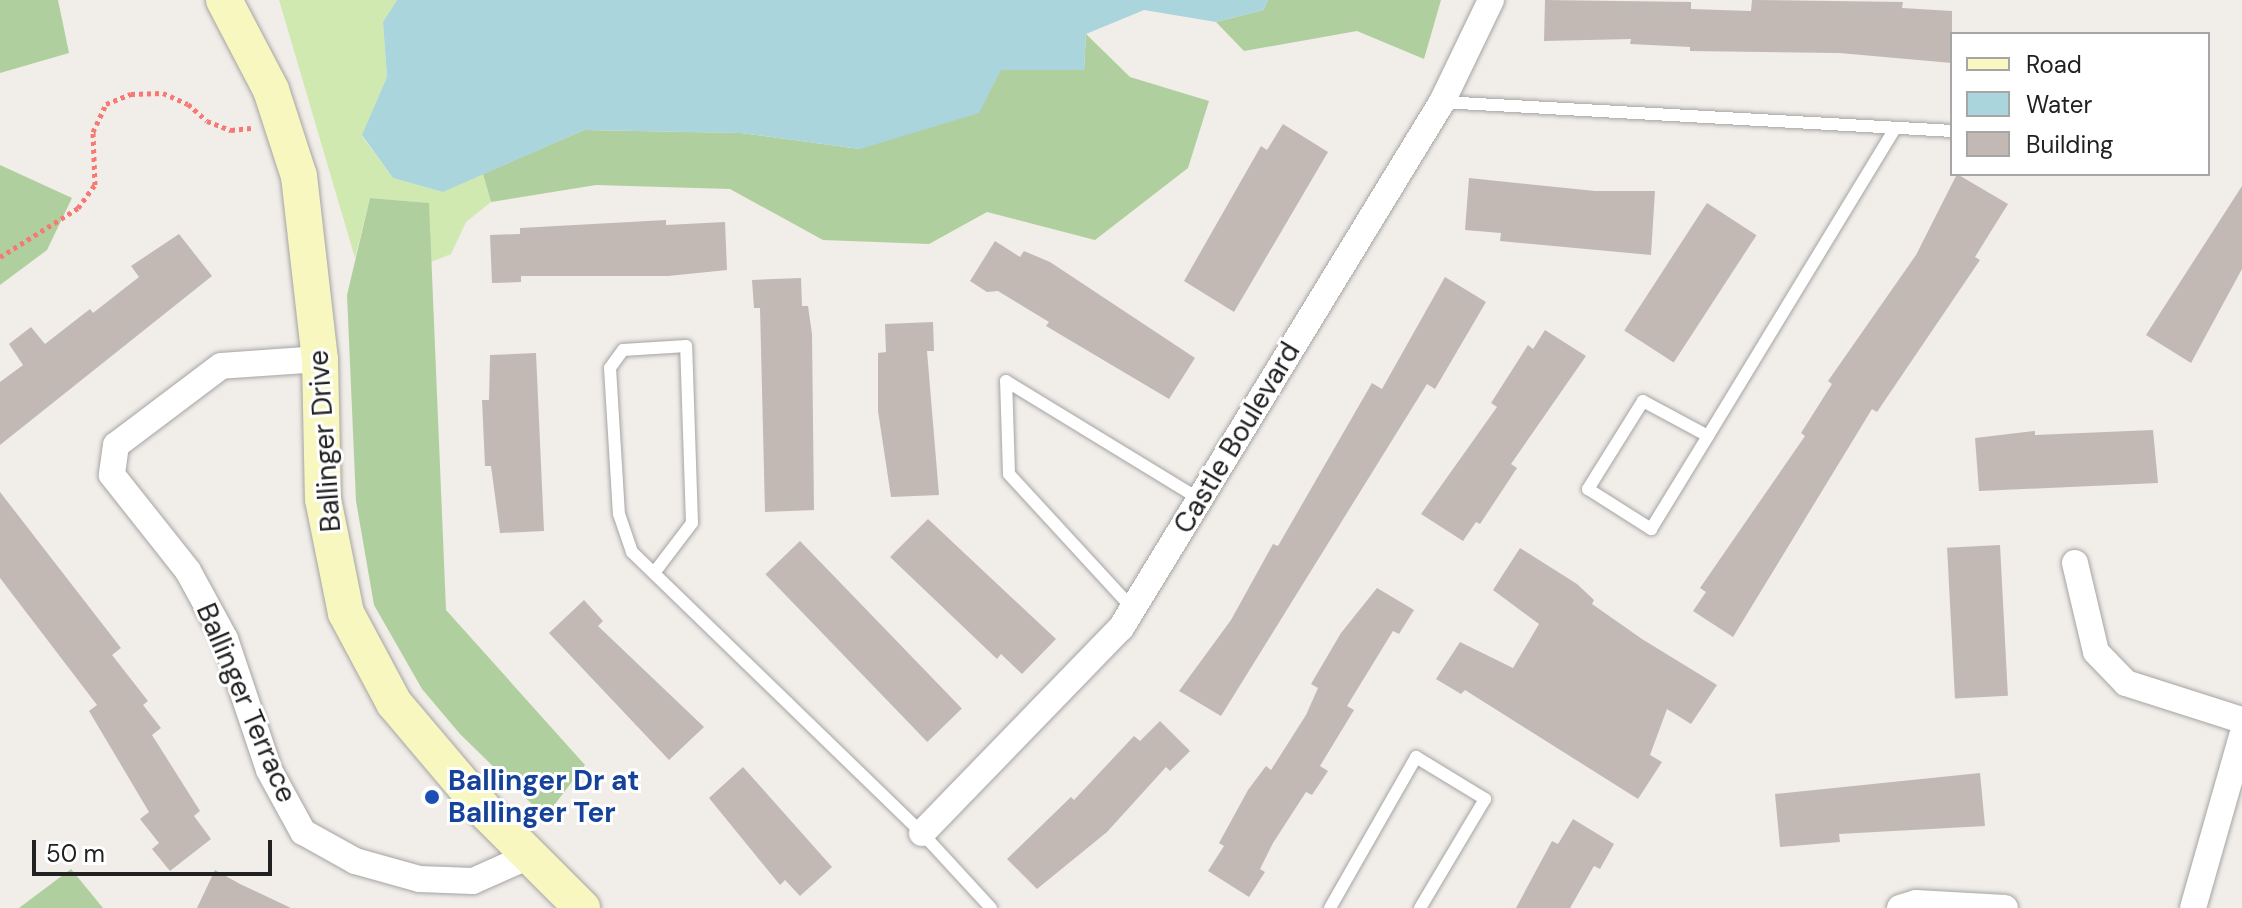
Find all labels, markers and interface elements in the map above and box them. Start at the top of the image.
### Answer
legend [1950,32,2210,176]
text: Road [2026,49,2082,80]
text: Water [2026,89,2092,120]
text: Building [2026,129,2113,160]
street label: Castle Boulevard [1167,336,1307,540]
street label: Ballinger Drive [302,349,348,533]
street label: Ballinger Terrace [189,598,303,808]
place label: Ballinger Dr at Ballinger Ter [448,764,639,830]
marker: Ballinger Dr at Ballinger Ter [423,788,441,806]
scale bar [36,824,276,874]
text: 50 m [46,838,105,869]

